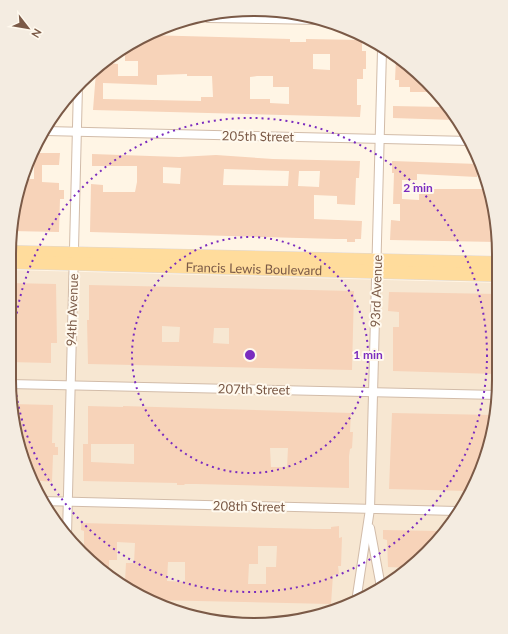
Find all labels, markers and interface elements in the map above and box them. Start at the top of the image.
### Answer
north arrow [8,8,48,48]
text: N [29,26,45,40]
street label: 205th Street [222,127,295,145]
text: 2 min [403,180,433,195]
street label: 93rd Avenue [367,254,385,328]
street label: Francis Lewis Boulevard [186,259,322,278]
street label: 94th Avenue [63,273,81,347]
text: 1 min [353,347,383,362]
centre of rings [243,348,257,362]
street label: 207th Street [218,380,291,398]
street label: 208th Street [213,497,286,515]

